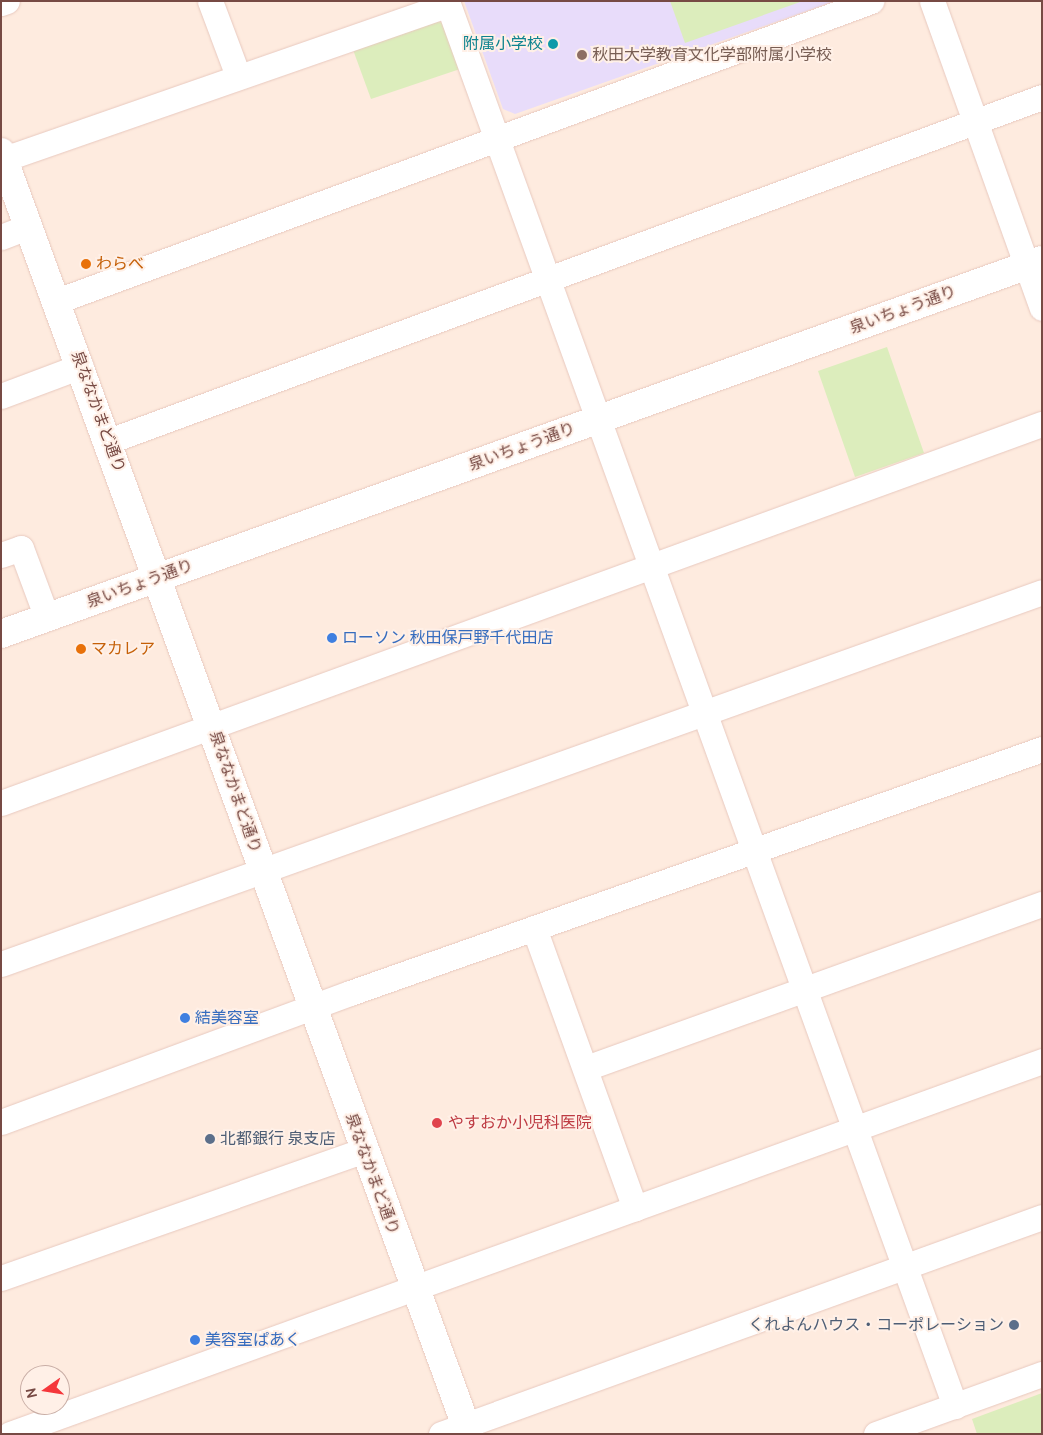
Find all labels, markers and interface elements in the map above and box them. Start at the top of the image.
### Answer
place label: 附属小学校 [463,34,543,54]
marker: 附属小学校 [547,38,559,50]
place label: 秋田大学教育文化学部附属小学校 [592,45,832,65]
marker: 秋田大学教育文化学部附属小学校 [576,49,588,61]
place label: わらべ [96,254,144,274]
marker: わらべ [80,258,92,270]
street label: 泉いちょう通り [847,282,959,338]
street label: 泉ななかまど通り [67,349,129,475]
street label: 泉いちょう通り [466,419,578,475]
street label: 泉いちょう通り [84,556,196,612]
place label: ローソン 秋田保戸野千代田店 [342,628,554,648]
marker: ローソン 秋田保戸野千代田店 [326,632,338,644]
place label: マカレア [91,639,155,659]
marker: マカレア [75,643,87,655]
street label: 泉ななかまど通り [205,728,265,856]
place label: 結美容室 [195,1008,259,1028]
marker: 結美容室 [179,1012,191,1024]
street label: 泉ななかまど通り [341,1111,403,1237]
place label: やすおか小児科医院 [448,1113,592,1133]
marker: やすおか小児科医院 [430,1116,444,1130]
place label: 北都銀行 泉支店 [220,1129,336,1149]
marker: 北都銀行 泉支店 [204,1133,216,1145]
place label: くれよんハウス・コーポレーション [748,1315,1004,1335]
marker: くれよんハウス・コーポレーション [1008,1319,1020,1331]
place label: 美容室ぱあく [205,1330,301,1350]
marker: 美容室ぱあく [189,1334,201,1346]
north arrow [20,1365,70,1415]
text: N [21,1386,41,1400]

